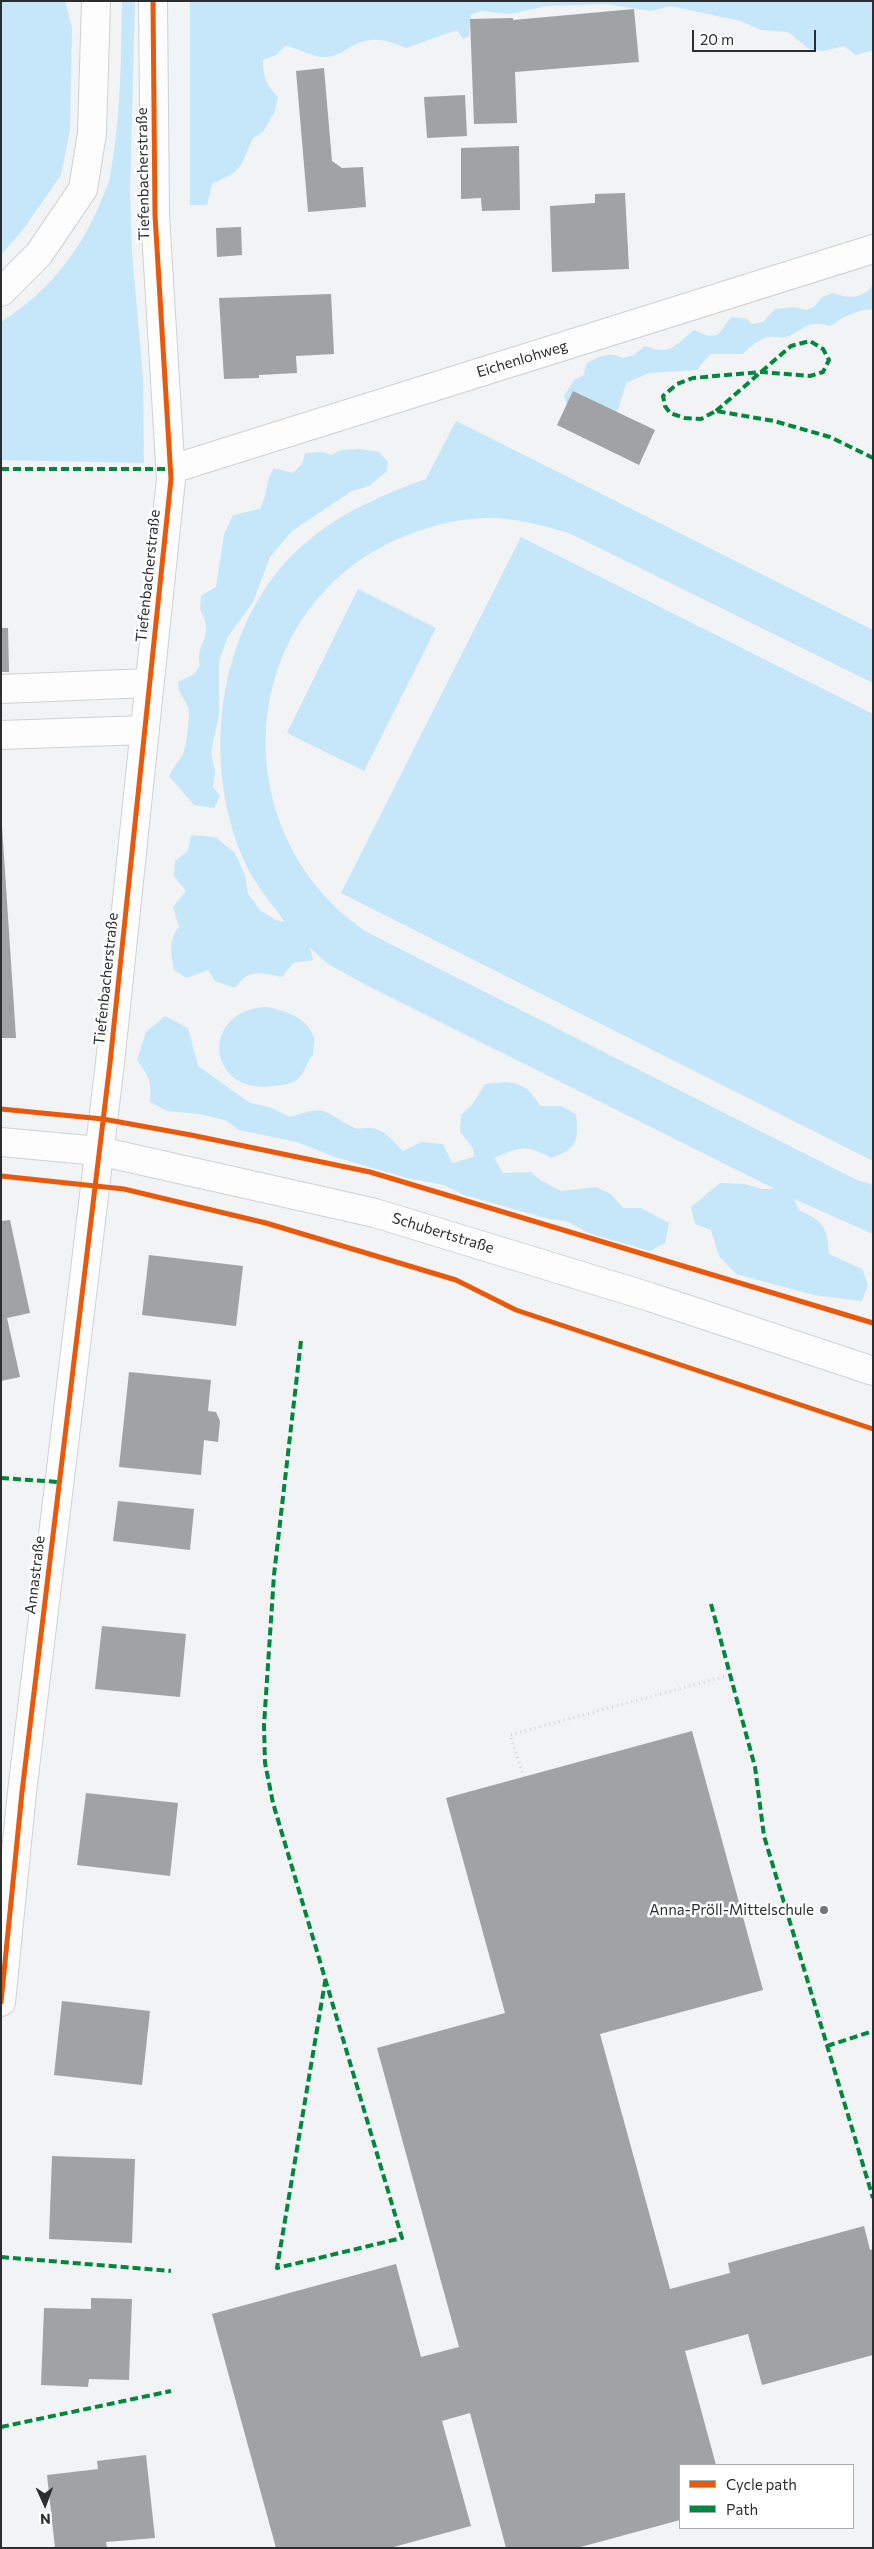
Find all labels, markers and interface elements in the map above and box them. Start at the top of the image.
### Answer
scale bar [694,20,818,52]
text: 20 m [700,30,734,48]
street label: Tiefenbacherstraße [133,107,153,241]
street label: Eichenlohweg [474,337,570,381]
street label: Tiefenbacherstraße [132,509,164,643]
street label: Tiefenbacherstraße [90,912,122,1046]
street label: Schubertstraße [390,1209,496,1257]
street label: Annastraße [21,1535,49,1615]
place label: Anna-Pröll-Mittelschule [649,1901,814,1919]
marker: Anna-Pröll-Mittelschule [818,1904,830,1916]
legend [679,2464,854,2529]
text: Cycle path [726,2475,797,2493]
north arrow [20,2479,70,2529]
text: Path [726,2500,758,2518]
text: N [40,2511,51,2528]

